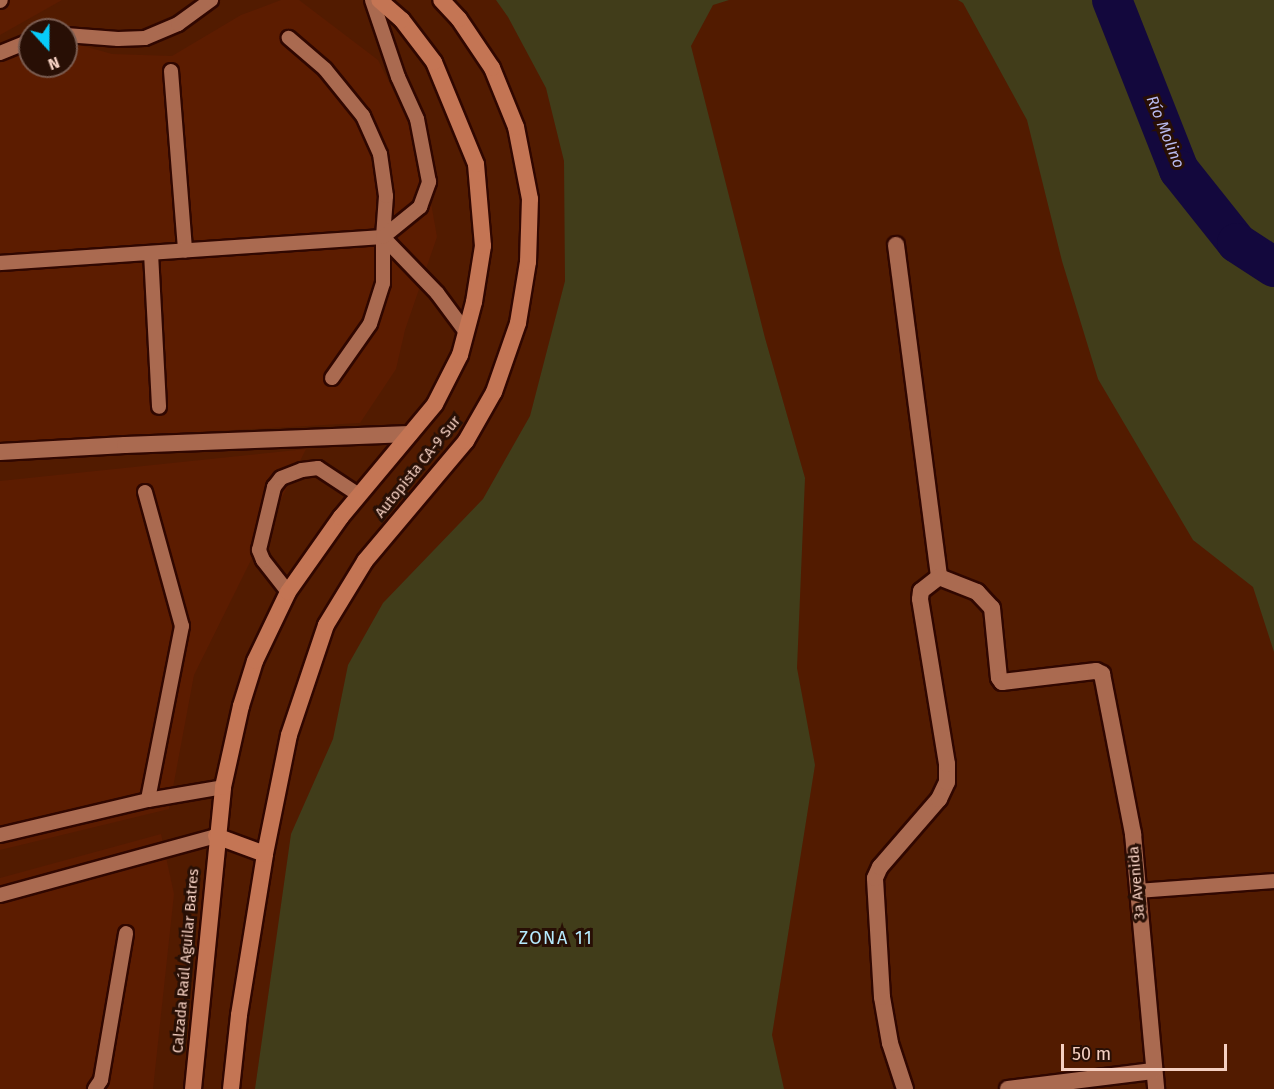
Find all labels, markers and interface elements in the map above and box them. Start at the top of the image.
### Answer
north arrow [18,18,78,78]
text: N [46,53,62,74]
water label: Río Molino [1142,93,1188,171]
street label: Autopista CA-9 Sur [371,412,465,522]
street label: 3a Avenida [1125,845,1149,921]
street label: Calzada Raúl Aguilar Batres [169,868,203,1054]
district label: ZONA 11 [519,927,593,949]
scale bar [1064,1032,1230,1070]
text: 50 m [1072,1043,1111,1065]

